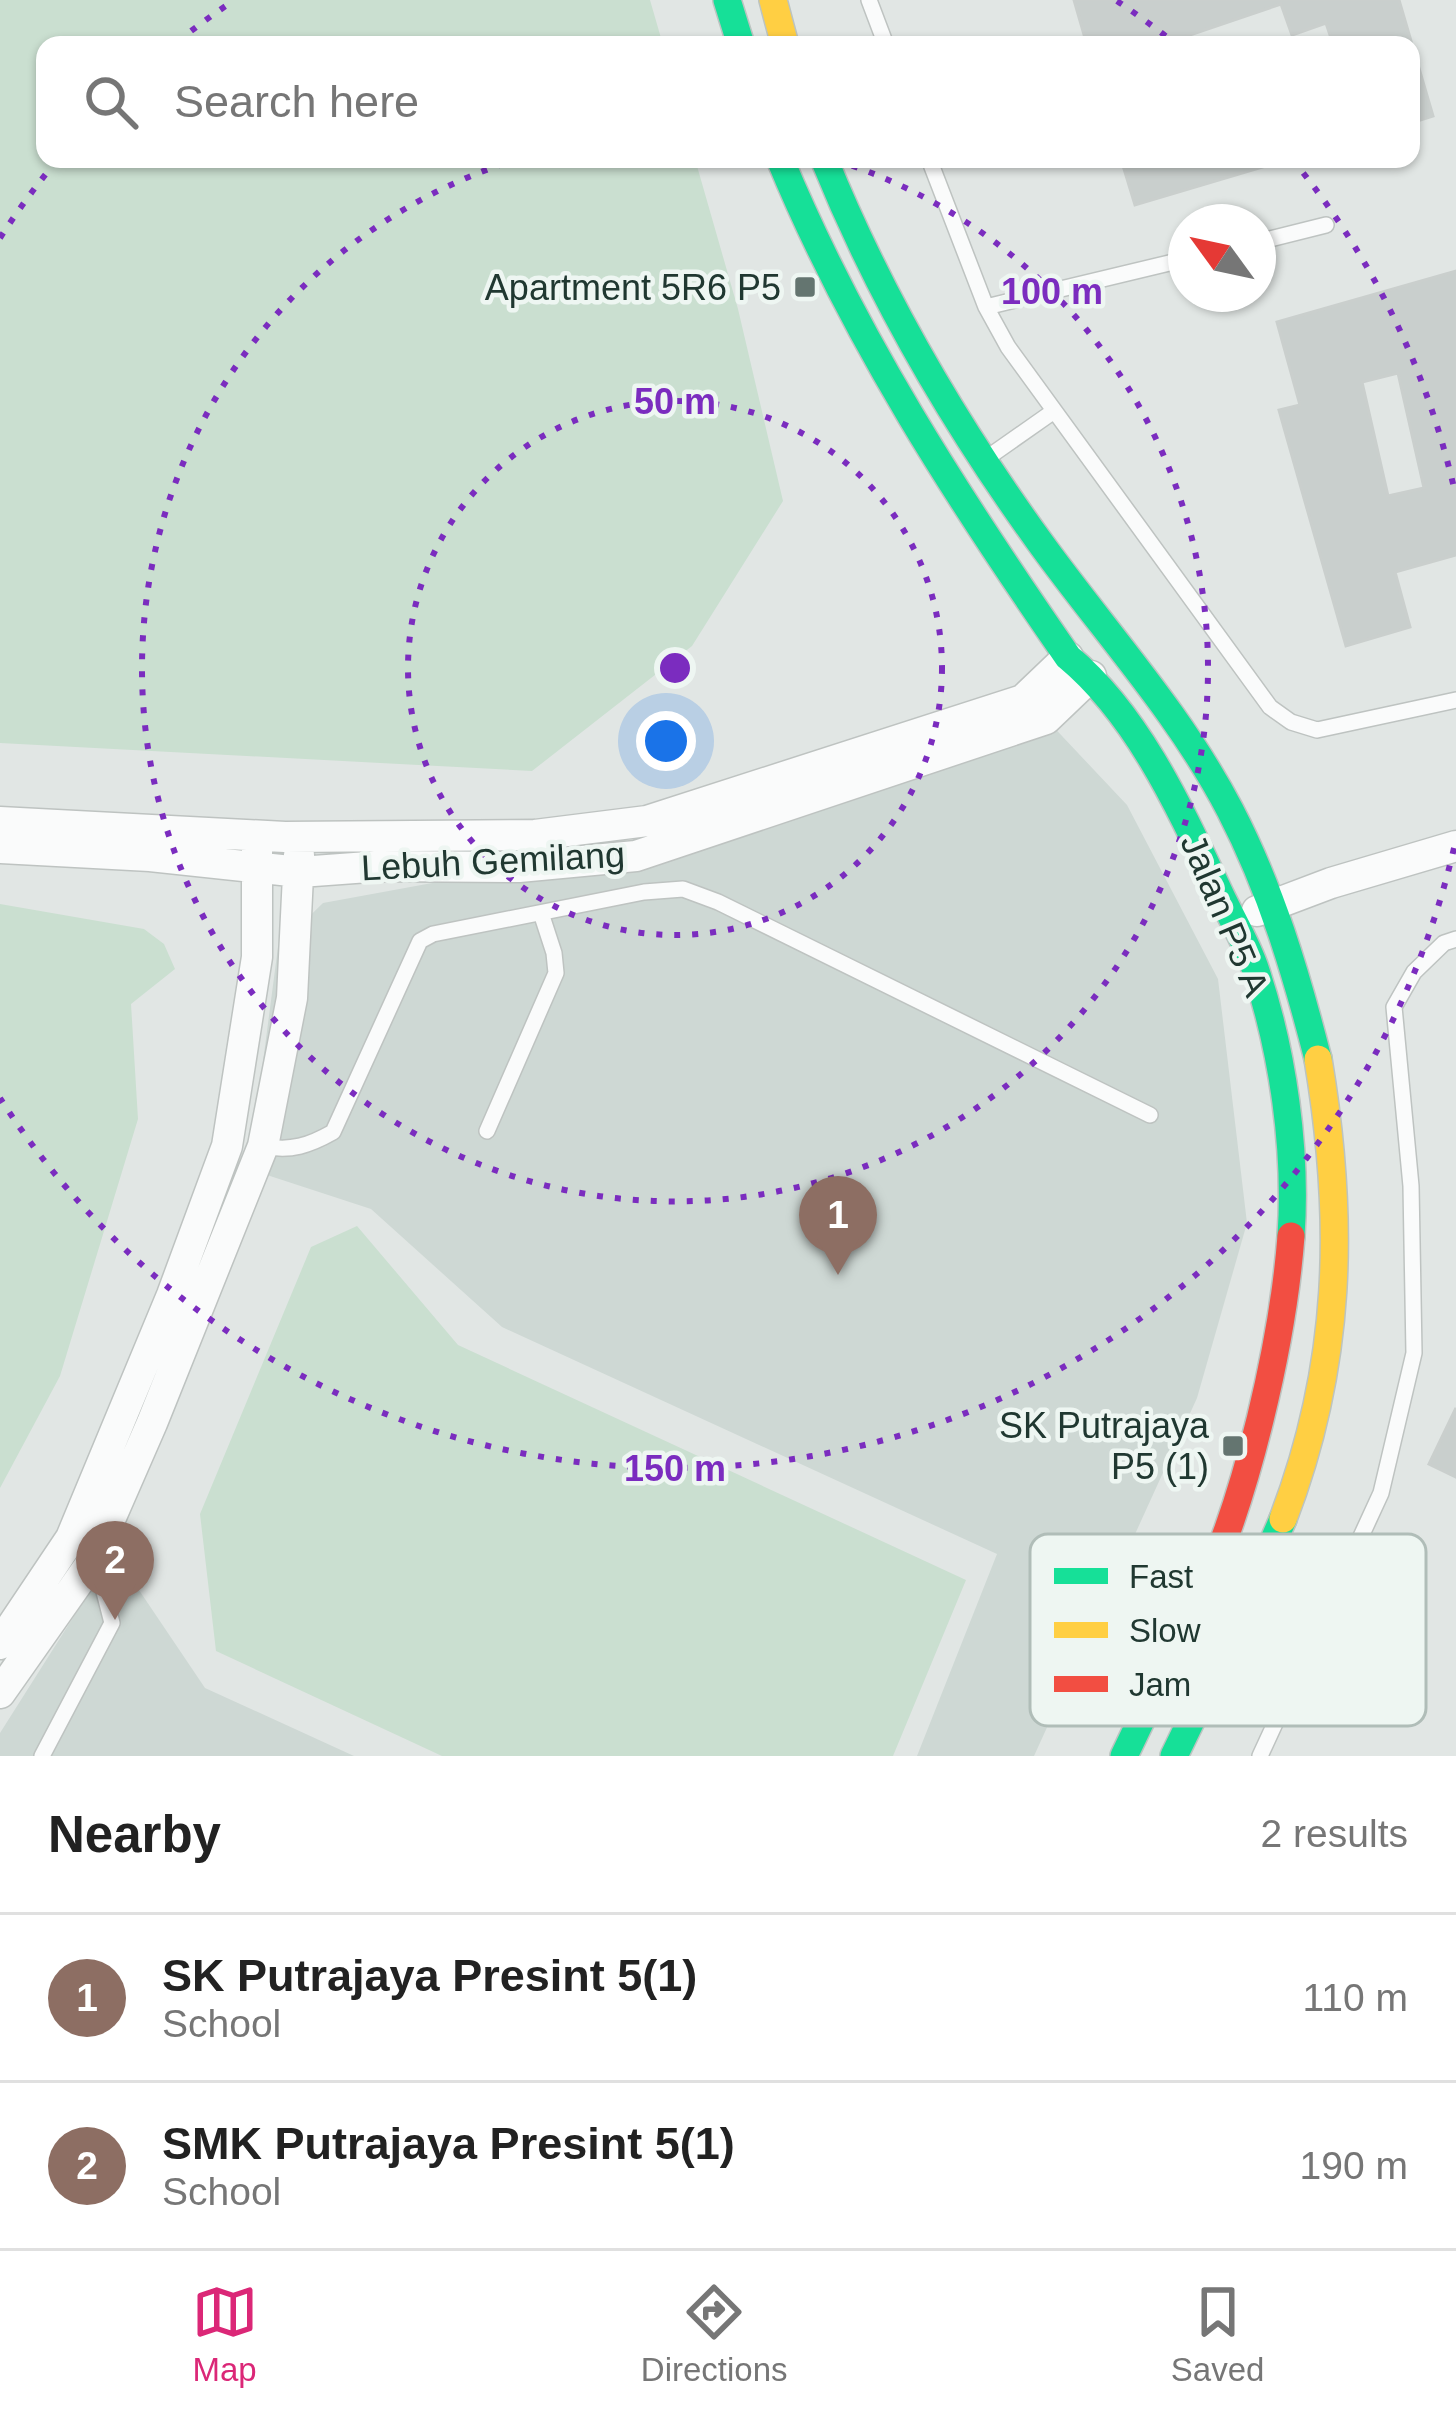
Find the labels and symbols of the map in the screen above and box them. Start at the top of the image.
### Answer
north arrow [1168,204,1276,312]
place label: Apartment 5R6 P5 [485,267,781,308]
text: 100 m [1001,271,1103,312]
marker: Apartment 5R6 P5 [792,274,818,300]
text: 50 m [634,381,716,422]
centre of rings [654,647,696,689]
your location [636,711,696,771]
street label: Jalan P5 A [1173,828,1277,1002]
street label: Lebuh Gemilang [360,834,626,888]
pin: 1 [799,1176,877,1275]
place label: SK Putrajaya P5 (1) [999,1405,1210,1487]
marker: SK Putrajaya P5 (1) [1220,1433,1246,1459]
text: 150 m [624,1448,726,1489]
pin: 2 [76,1521,154,1620]
legend [1030,1534,1426,1726]
text: Fast [1129,1558,1193,1595]
text: Slow [1129,1612,1201,1649]
text: Jam [1129,1666,1191,1703]

